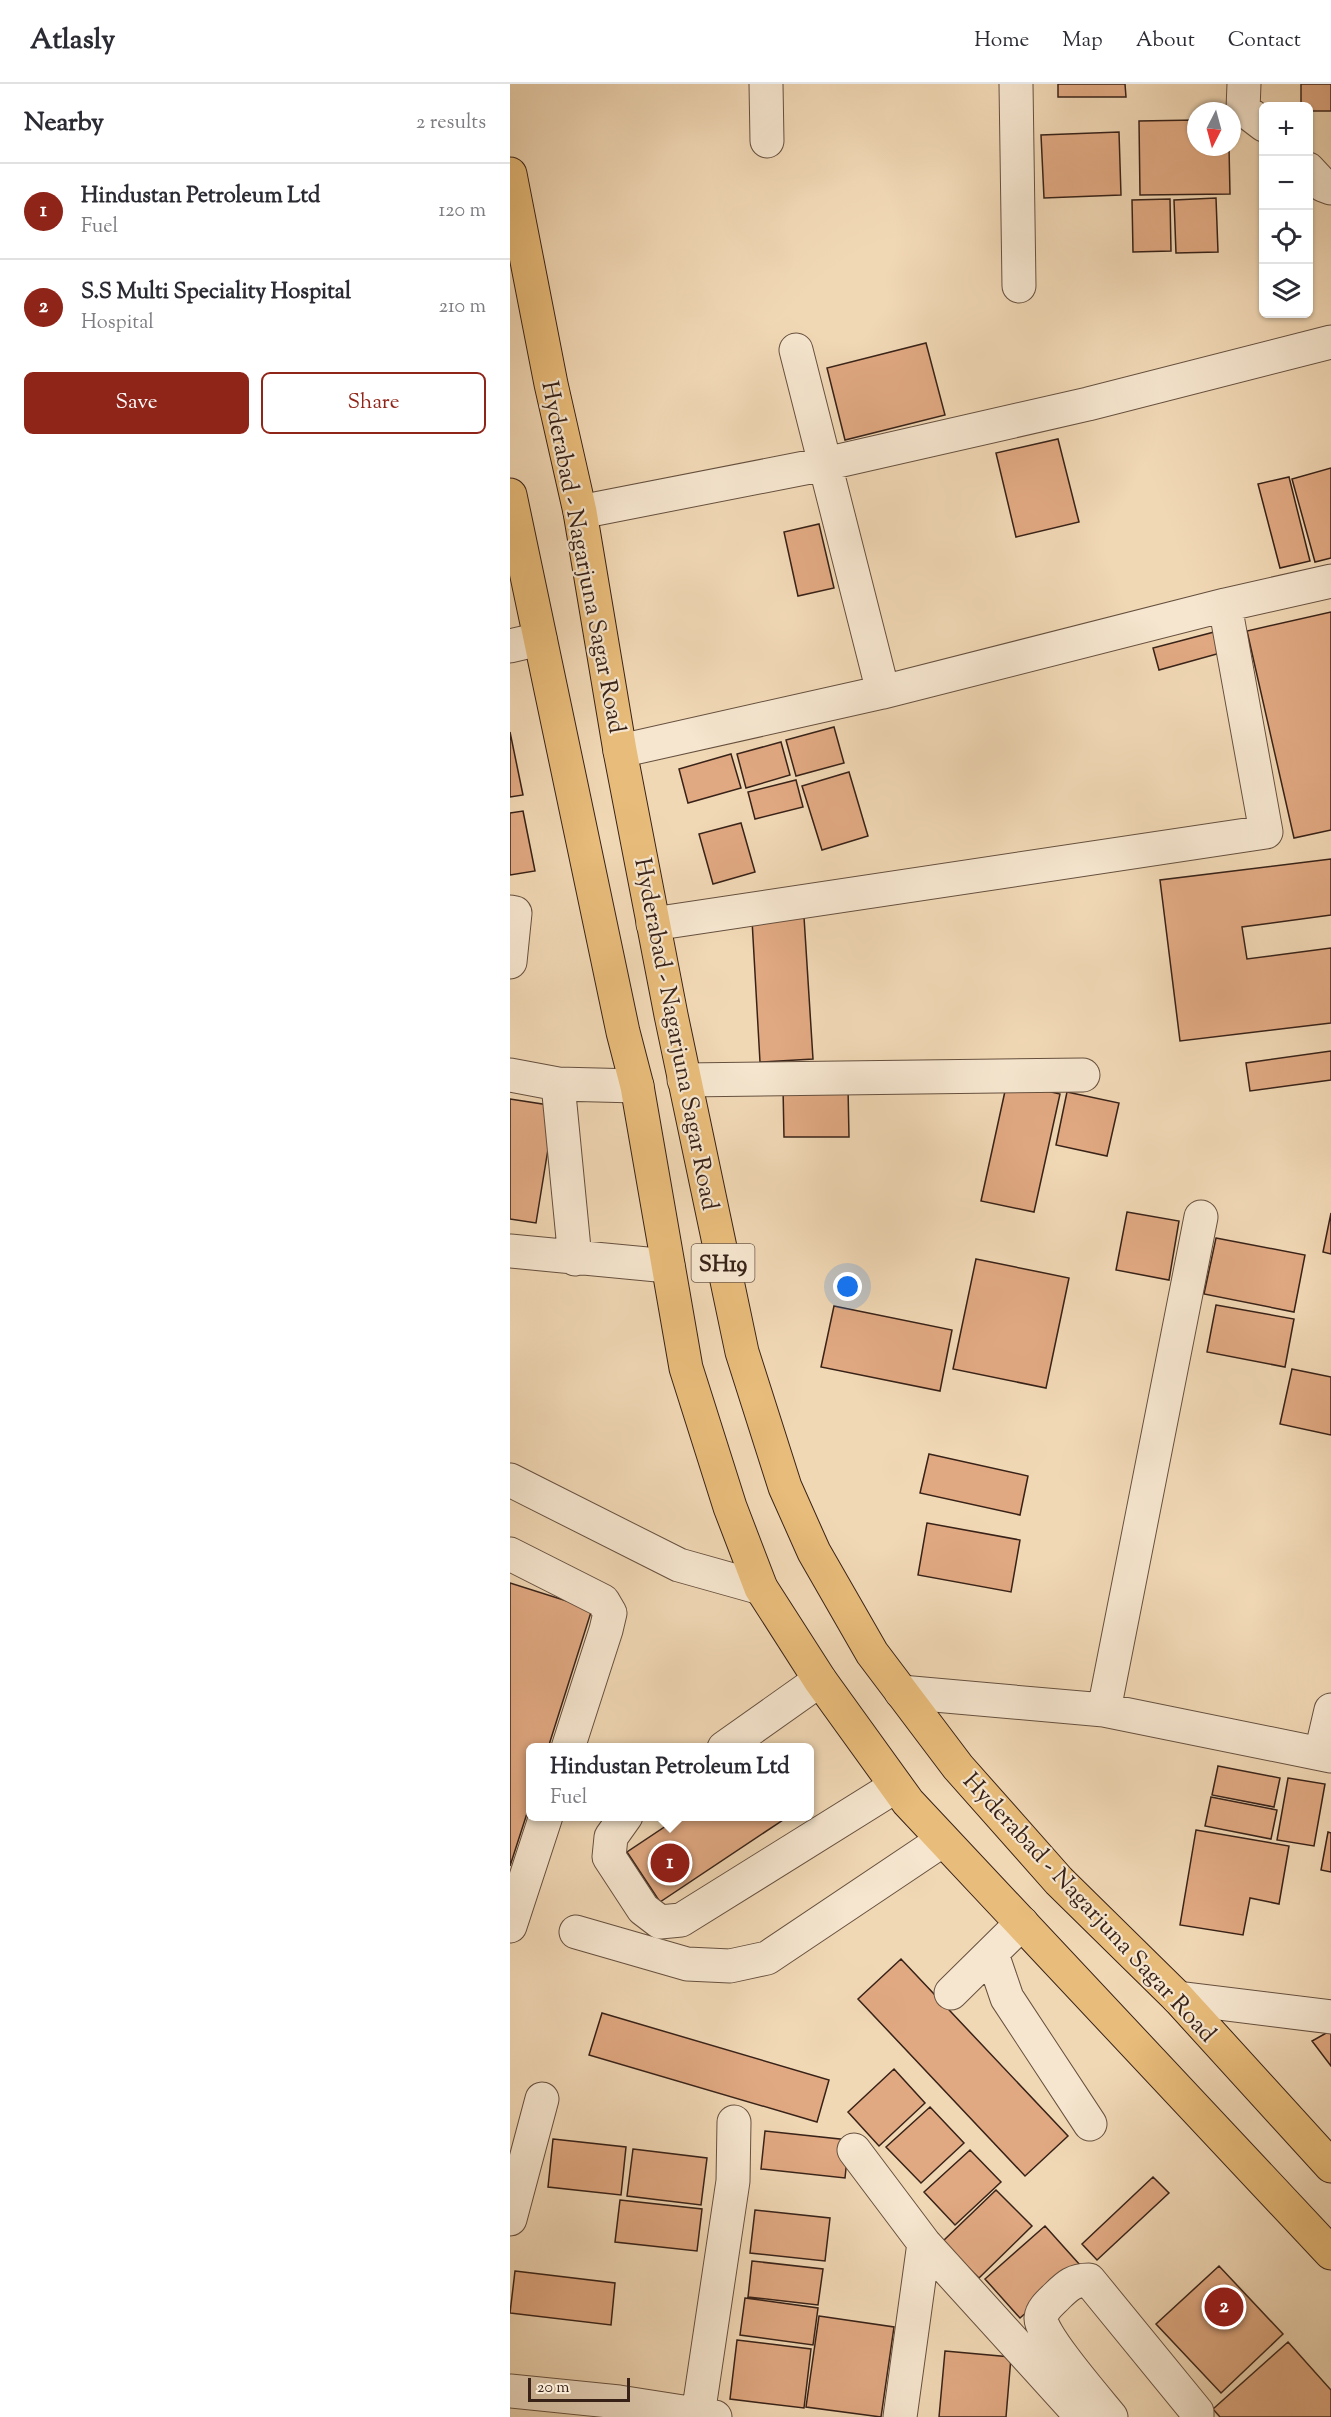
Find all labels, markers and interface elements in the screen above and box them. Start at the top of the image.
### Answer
text: Atlasly [30,21,115,61]
text: Home [974,26,1029,56]
text: Map [1062,26,1103,56]
text: About [1136,26,1195,56]
text: Contact [1228,26,1301,56]
north arrow [1187,102,1241,156]
map controls [1259,102,1313,318]
button: + [1259,102,1313,156]
text: Nearby [24,105,104,142]
text: 2 results [416,109,486,138]
button: − [1259,156,1313,210]
text: Hindustan Petroleum Ltd [81,181,320,213]
text: 1 [40,197,47,226]
text: 120 m [438,197,486,226]
button: locate [1259,210,1313,264]
text: Fuel [81,213,118,242]
button: layers [1259,264,1313,318]
text: S.S Multi Speciality Hospital [81,277,351,309]
text: 2 [39,293,48,322]
text: 210 m [439,293,486,322]
text: Hospital [81,309,154,338]
button: Save [24,372,249,434]
button: Share [261,372,486,434]
street label: Hyderabad - Nagarjuna Sagar Road [531,378,633,737]
street label: Hyderabad - Nagarjuna Sagar Road [624,855,726,1214]
road number: SH19 [692,1244,754,1282]
your location [833,1272,862,1301]
popup [526,1743,814,1821]
text: Hindustan Petroleum Ltd [550,1752,790,1784]
street label: Hyderabad - Nagarjuna Sagar Road [954,1766,1223,2051]
text: Fuel [550,1784,587,1813]
pin: 1 [650,1840,690,1886]
pin: 2 [1204,2284,1244,2330]
scale bar [528,2375,630,2402]
text: 20 m [537,2377,570,2400]

